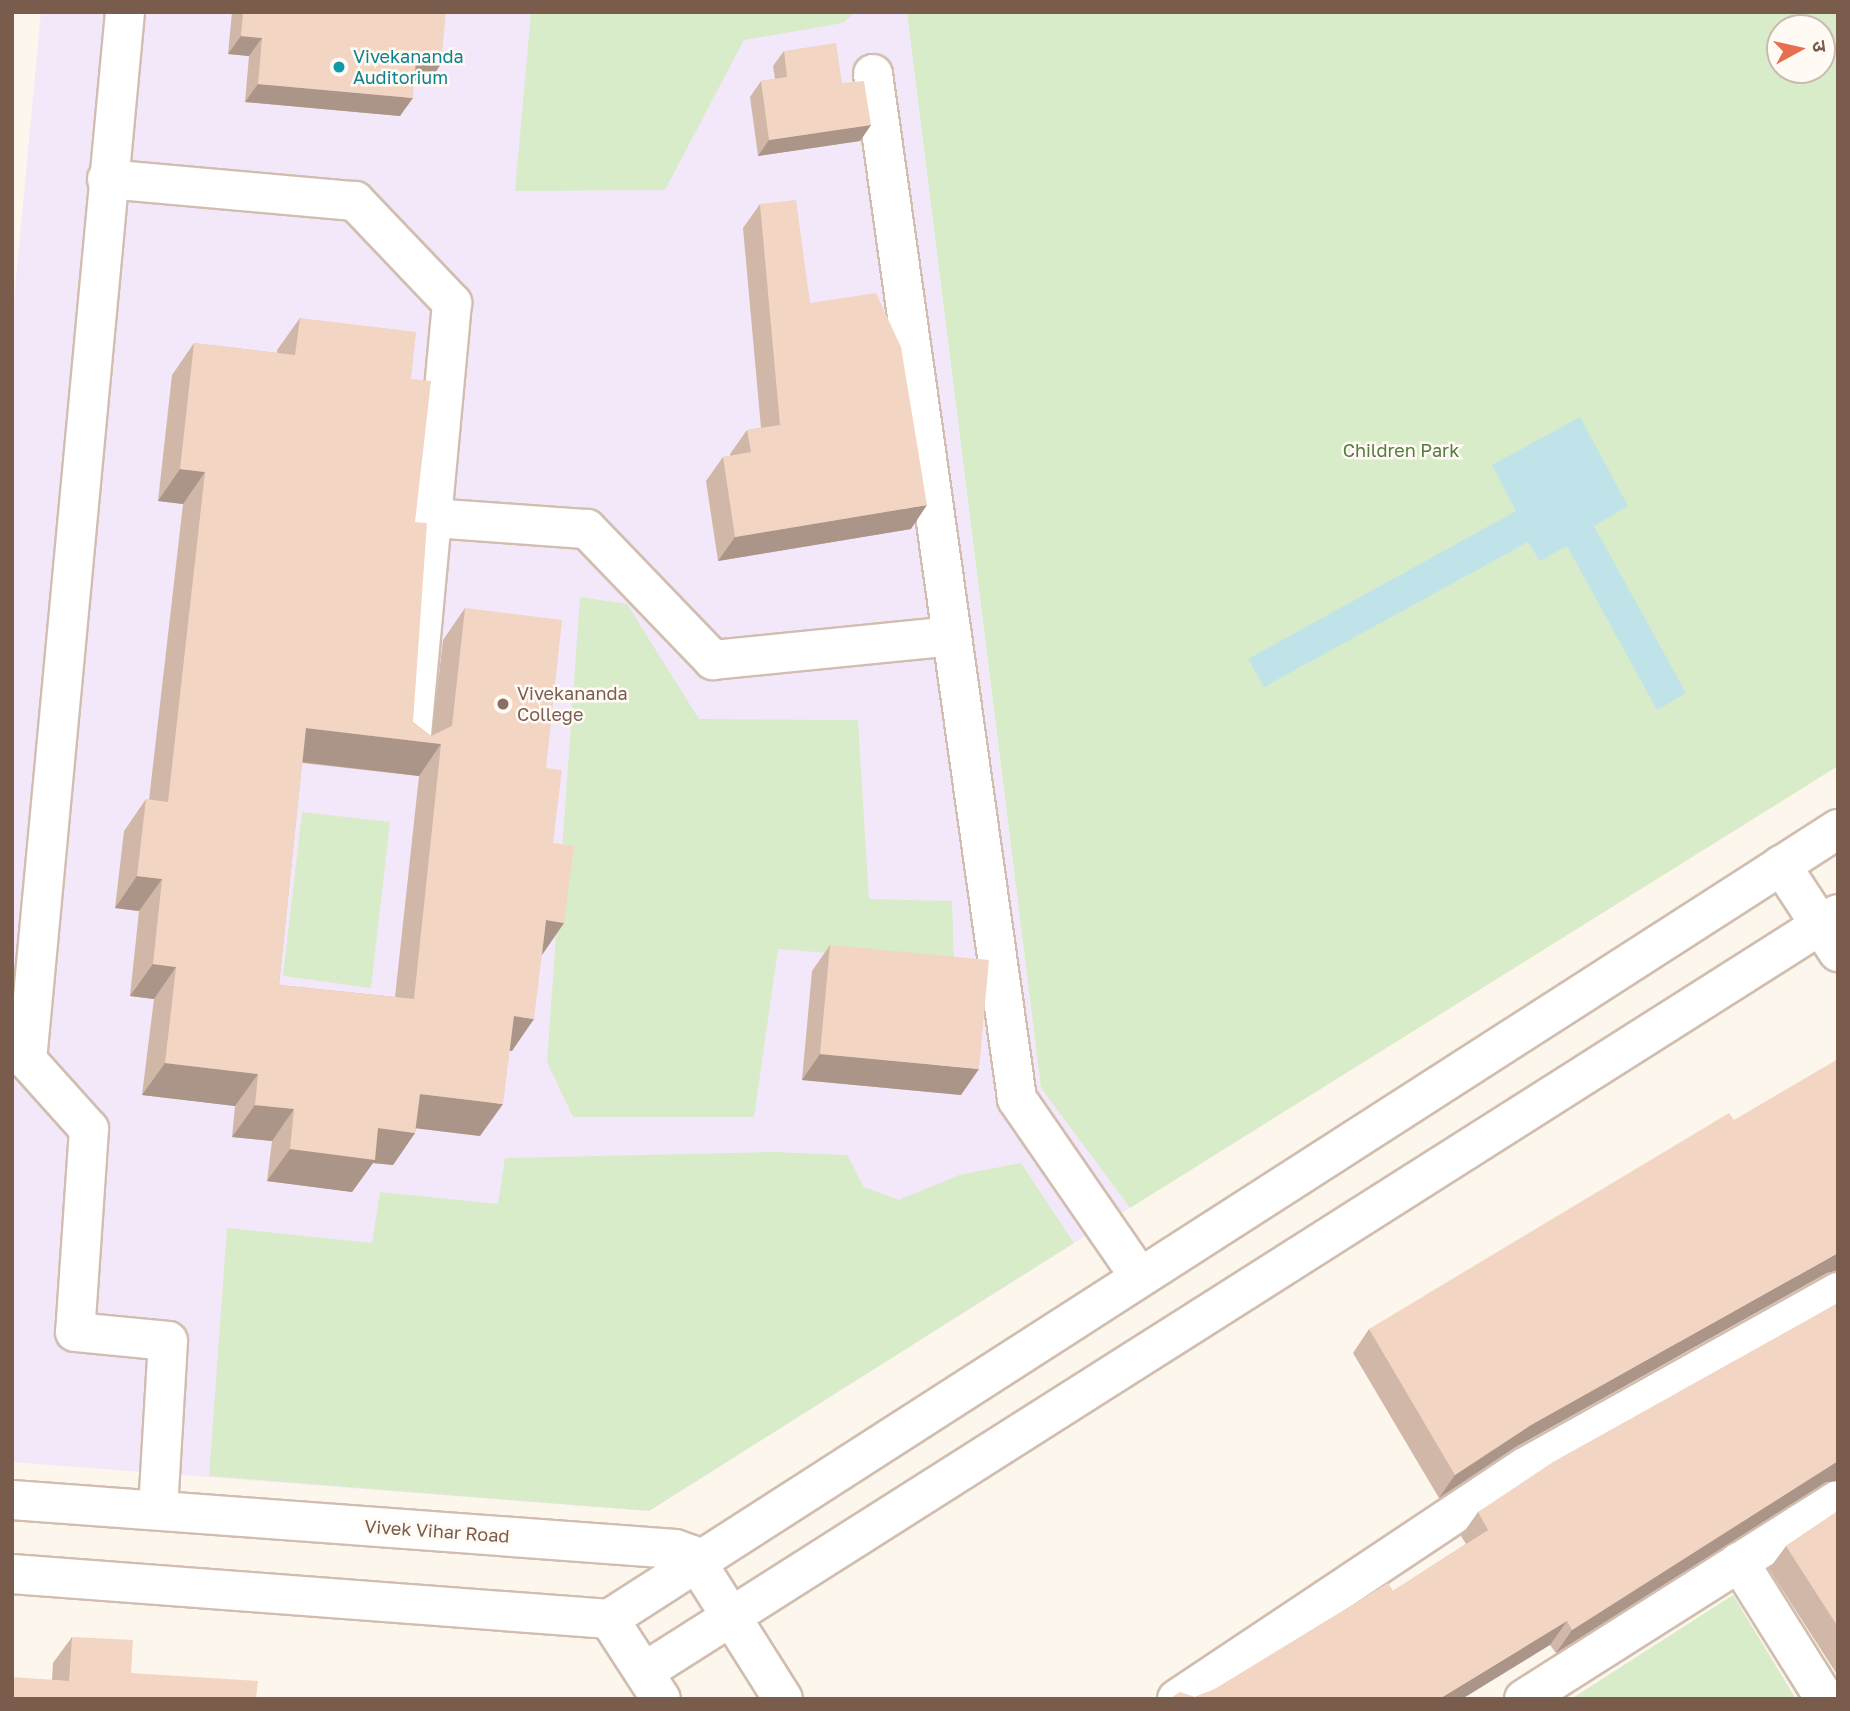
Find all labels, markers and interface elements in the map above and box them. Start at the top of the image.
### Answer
north arrow [1766,14,1836,84]
text: उ [1808,39,1832,53]
place label: Vivekananda Auditorium [353,46,464,88]
marker: Vivekananda Auditorium [331,59,347,75]
park label: Children Park [1343,439,1459,461]
place label: Vivekananda College [517,683,628,726]
marker: Vivekananda College [495,696,511,712]
street label: Vivek Vihar Road [364,1515,510,1547]

